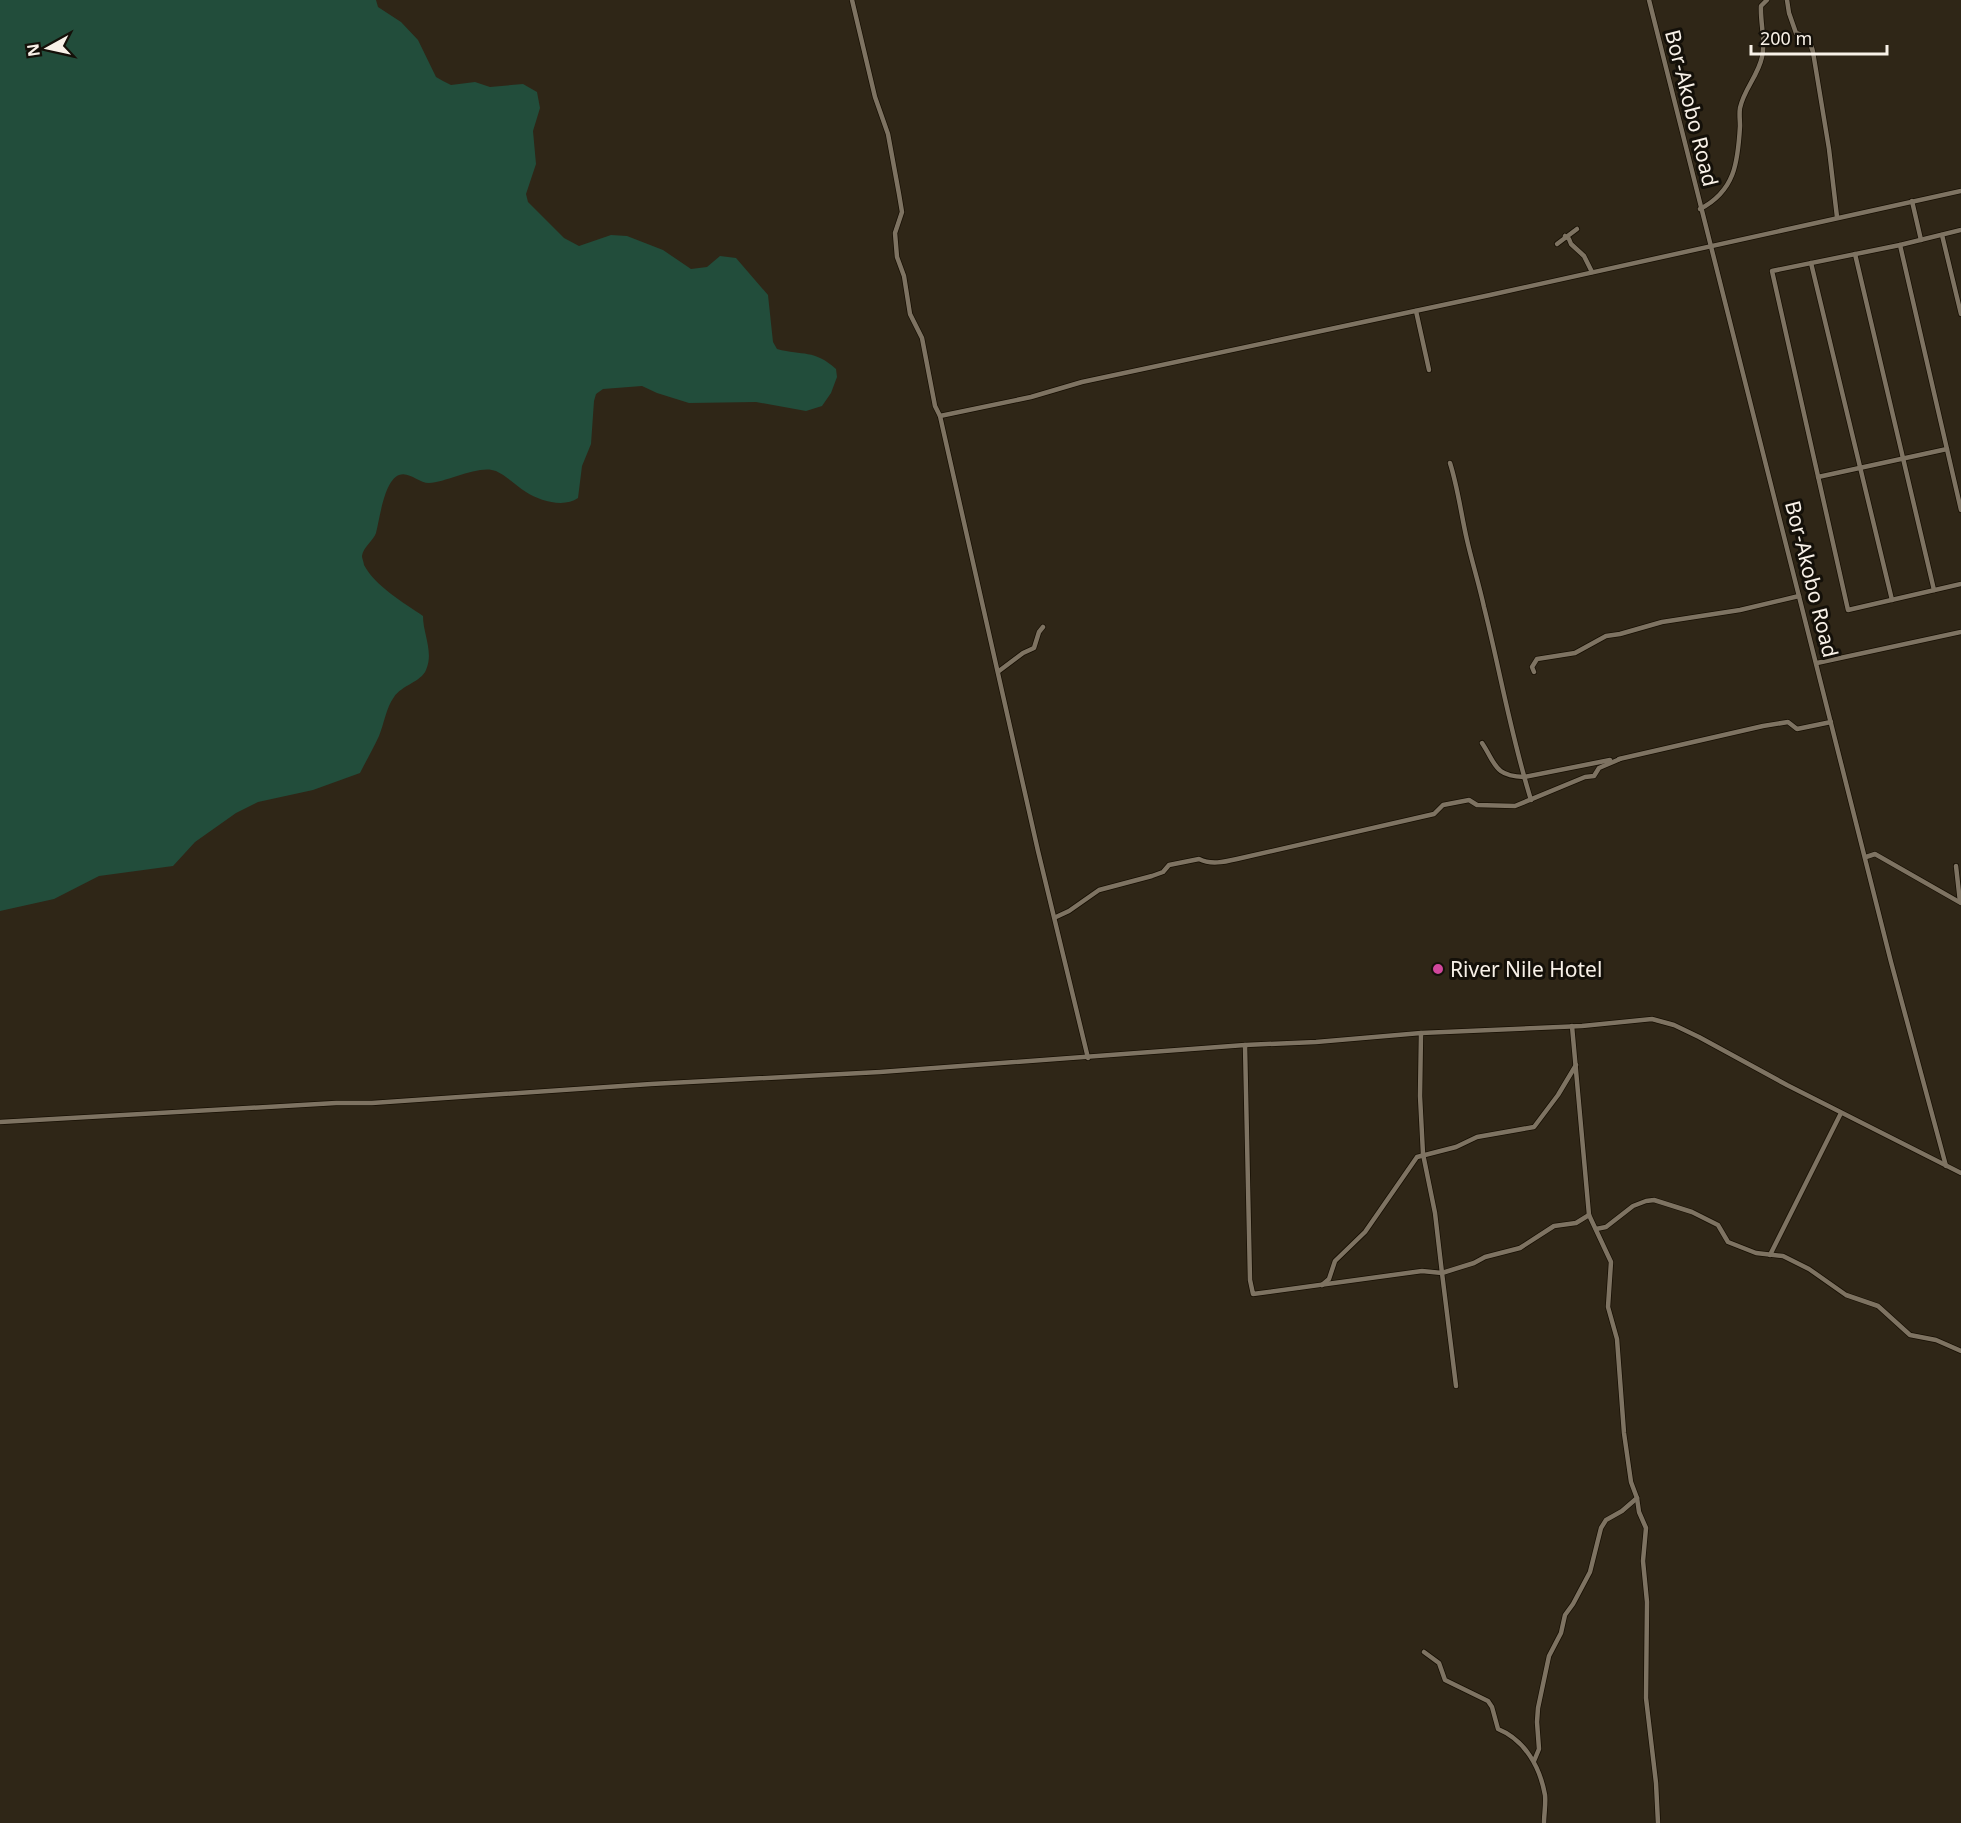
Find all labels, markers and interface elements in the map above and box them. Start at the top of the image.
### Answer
north arrow [18,18,78,78]
scale bar [1751,18,1888,56]
text: 200 m [1760,26,1812,50]
street label: Bor-Akobo Road [1659,27,1725,189]
text: N [21,42,45,58]
street label: Bor-Akobo Road [1779,498,1845,660]
place label: River Nile Hotel [1450,955,1602,983]
marker: River Nile Hotel [1431,962,1445,976]

